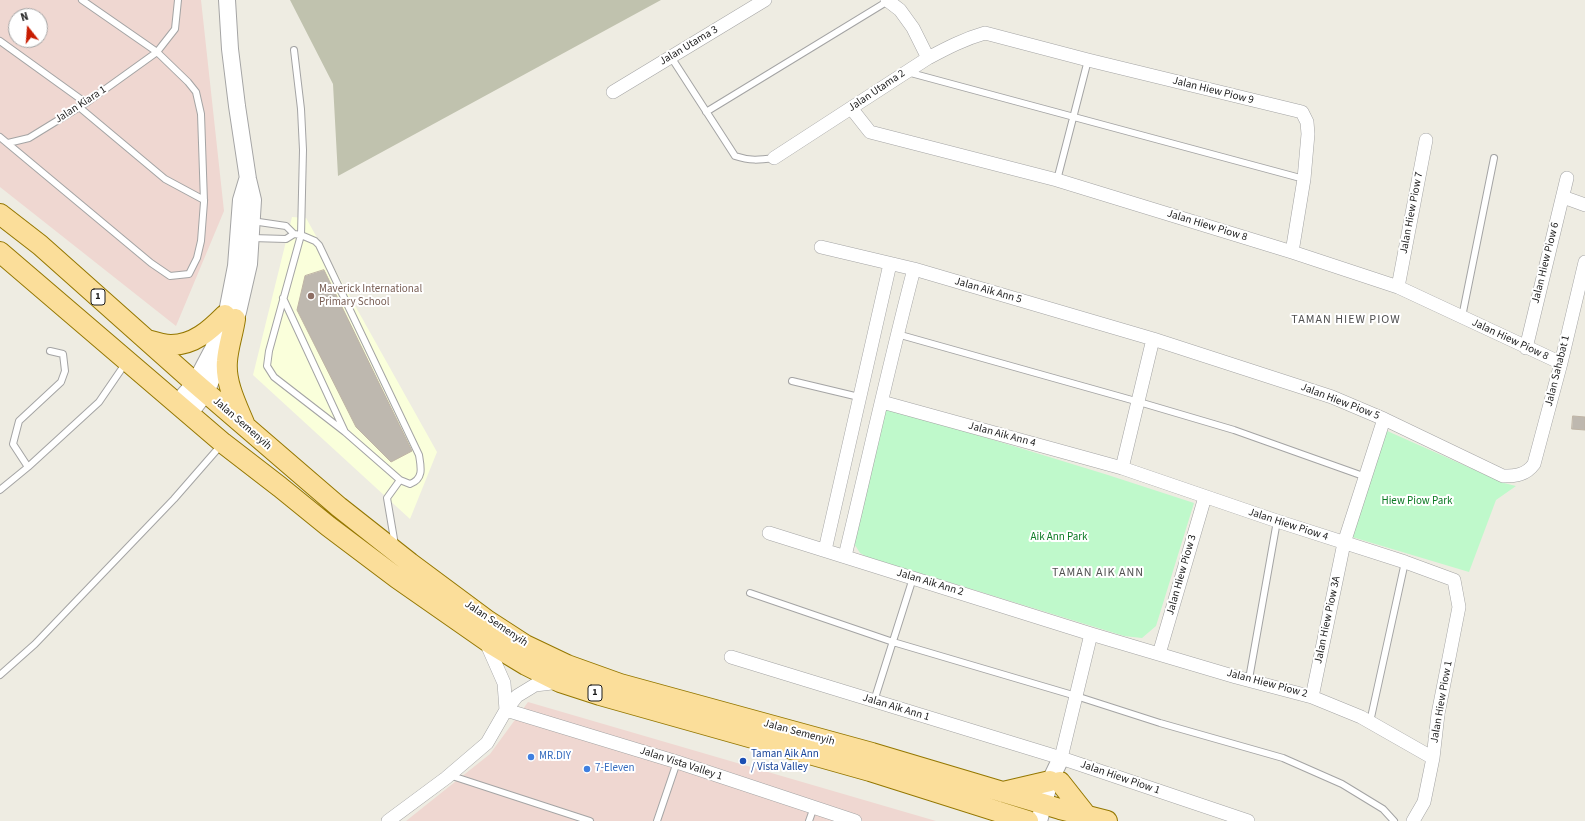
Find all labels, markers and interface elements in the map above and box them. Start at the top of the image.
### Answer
north arrow [8,8,48,48]
text: N [19,9,30,25]
street label: Jalan Utama 3 [657,23,721,69]
street label: Jalan Utama 2 [846,67,908,115]
street label: Jalan Hiew Piow 9 [1171,75,1255,107]
street label: Jalan Kiara 1 [53,83,109,127]
street label: Jalan Hiew Piow 7 [1398,171,1426,255]
street label: Jalan Hiew Piow 8 [1165,208,1249,244]
street label: Jalan Hiew Piow 6 [1530,221,1562,305]
street label: Jalan Aik Ann 5 [953,275,1023,307]
place label: Maverick International Primary School [319,283,422,309]
road number: 1 [91,289,105,305]
marker: Maverick International Primary School [306,291,316,301]
district label: TAMAN HIEW PIOW [1291,313,1401,327]
street label: Jalan Hiew Piow 8 [1469,316,1551,364]
street label: Jalan Sahabat 1 [1543,334,1573,408]
street label: Jalan Hiew Piow 5 [1299,381,1381,423]
street label: Jalan Semenyih [210,395,274,453]
street label: Jalan Aik Ann 4 [967,420,1037,450]
park label: Hiew Piow Park [1381,495,1453,509]
street label: Jalan Hiew Piow 4 [1246,506,1330,544]
park label: Aik Ann Park [1030,531,1088,545]
street label: Jalan Hiew Piow 3 [1164,533,1200,617]
district label: TAMAN AIK ANN [1052,566,1144,580]
street label: Jalan Aik Ann 2 [895,567,965,599]
street label: Jalan Hiew Piow 3A [1312,575,1344,665]
street label: Jalan Semenyih [462,598,530,650]
street label: Jalan Hiew Piow 1 [1428,660,1456,744]
street label: Jalan Hiew Piow 2 [1225,667,1309,701]
road number: 1 [588,685,602,701]
street label: Jalan Aik Ann 1 [861,692,931,724]
street label: Jalan Semenyih [762,717,836,749]
street label: Jalan Vista Valley 1 [638,744,724,784]
place label: Taman Aik Ann / Vista Valley [751,748,819,774]
place label: MR.DIY [539,750,571,764]
marker: MR.DIY [526,752,536,762]
marker: Taman Aik Ann / Vista Valley [738,756,748,766]
street label: Jalan Hiew Piow 1 [1078,758,1162,798]
place label: 7-Eleven [595,762,635,776]
marker: 7-Eleven [582,764,592,774]

